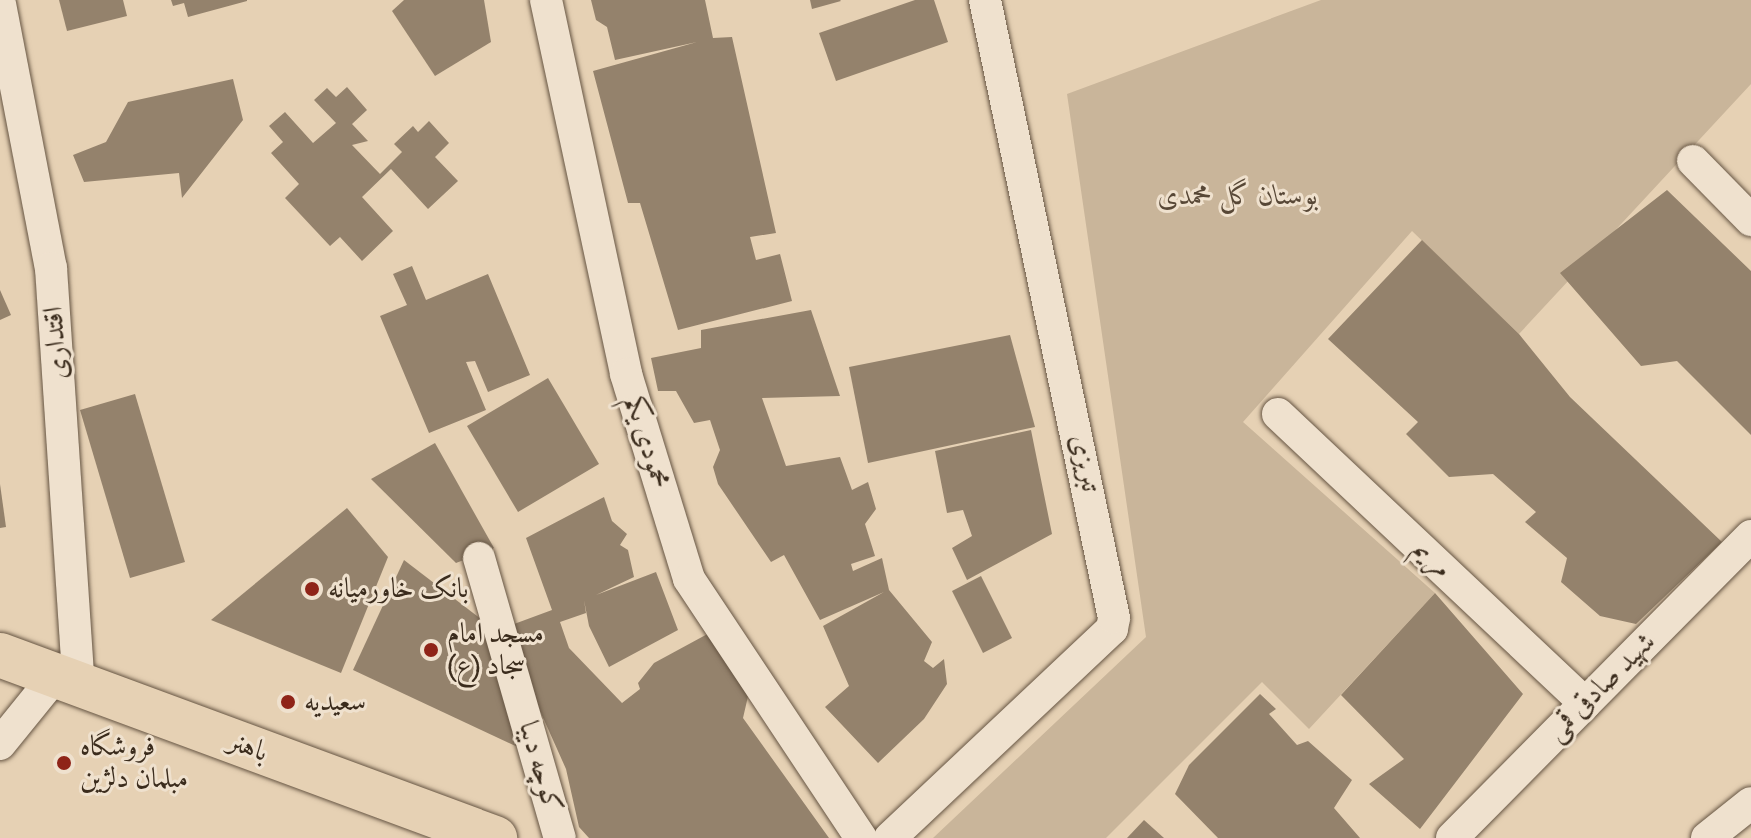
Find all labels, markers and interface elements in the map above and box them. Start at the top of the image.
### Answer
park label: بوستان گل محمدی [1158,179,1318,213]
street label: اقتداری [37,305,75,381]
street label: محمودی یکم [617,392,677,492]
street label: تبریزی [1063,431,1107,495]
street label: مریم [1405,532,1459,586]
place label: بانک خاورمیانه [328,572,469,606]
marker: بانک خاورمیانه [303,580,321,598]
place label: مسجد امام سجاد (ع) [447,617,544,683]
street label: شهید صادقی قمی [1539,625,1663,749]
marker: مسجد امام سجاد (ع) [422,641,440,659]
place label: سعیدیه [304,685,366,719]
marker: سعیدیه [279,693,297,711]
street label: کوچه دیبا [511,717,569,817]
street label: باهنر [224,724,272,770]
place label: فروشگاه مبلمان دلژین [80,730,188,796]
marker: فروشگاه مبلمان دلژین [55,754,73,772]

